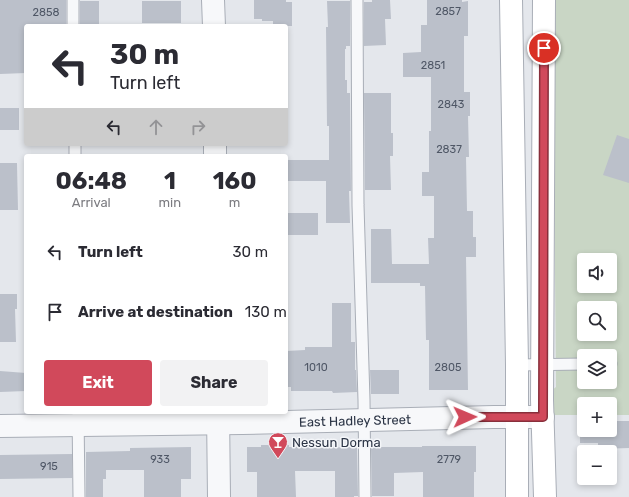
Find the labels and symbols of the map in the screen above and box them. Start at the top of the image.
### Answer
house number: 2857 [435,5,461,18]
house number: 2858 [33,6,59,19]
pin [527,31,561,65]
house number: 2851 [421,59,445,72]
house number: 2843 [438,98,465,111]
house number: 2837 [436,143,462,156]
house number: 1010 [304,361,328,374]
house number: 2805 [435,361,462,374]
position arrow [444,396,486,438]
street label: East Hadley Street [299,411,411,429]
bar icon: Nessun Dorma [267,431,289,459]
place label: Nessun Dorma [292,435,381,450]
house number: 933 [150,453,170,466]
house number: 2779 [437,453,461,466]
house number: 915 [40,460,58,473]

